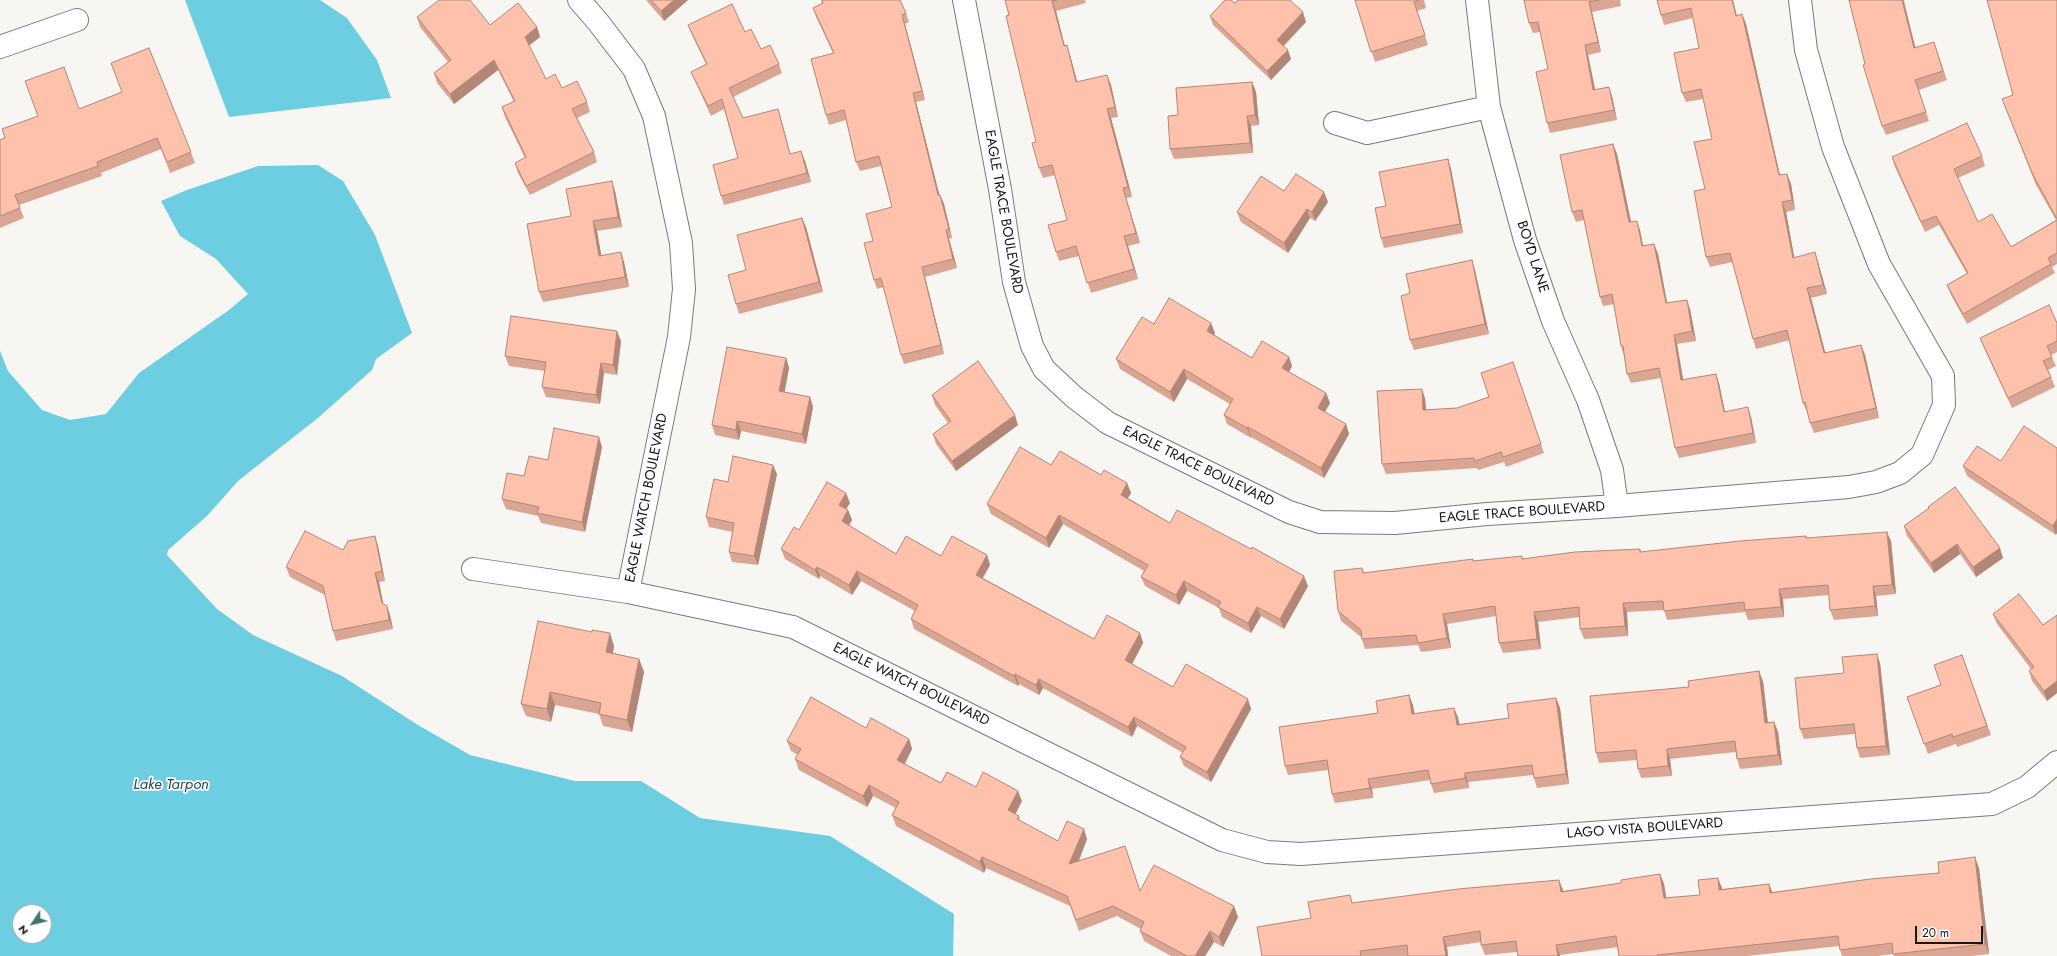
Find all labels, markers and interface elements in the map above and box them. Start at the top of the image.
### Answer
street label: EAGLE TRACE BOULEVARD [980,129,1026,295]
street label: BOYD LANE [1512,219,1552,295]
street label: EAGLE WATCH BOULEVARD [622,412,672,584]
street label: EAGLE TRACE BOULEVARD [1120,423,1276,511]
street label: EAGLE TRACE BOULEVARD [1438,499,1606,527]
street label: EAGLE WATCH BOULEVARD [830,640,992,730]
water label: Lake Tarpon [133,776,209,794]
street label: LAGO VISTA BOULEVARD [1566,815,1724,843]
north arrow [12,904,52,944]
scale bar [1917,918,1985,944]
text: N [14,922,32,938]
text: 20 m [1922,924,1949,942]

